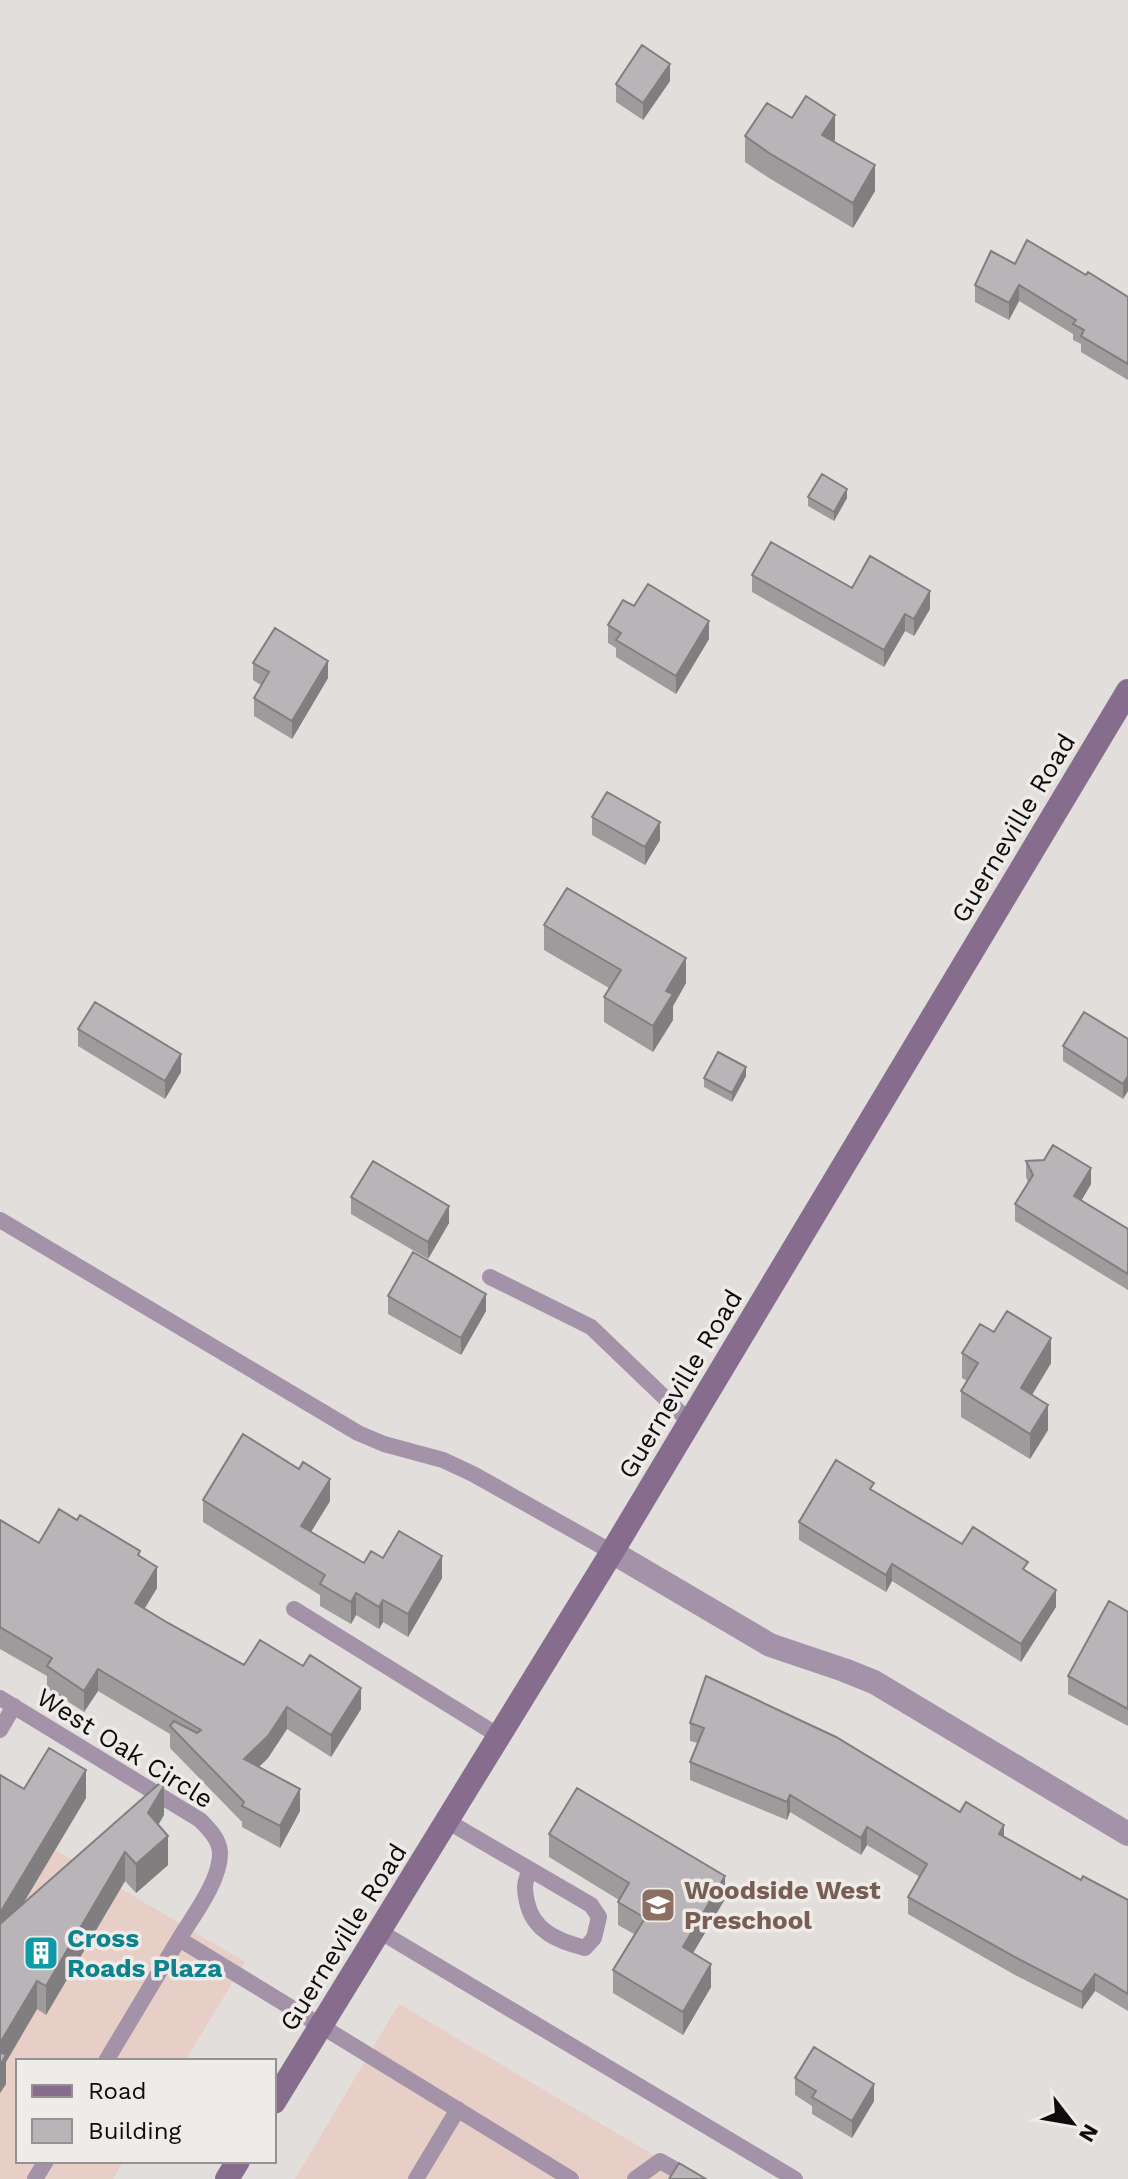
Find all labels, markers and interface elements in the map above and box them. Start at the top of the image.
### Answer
street label: Guerneville Road [945,728,1081,928]
street label: Guerneville Road [612,1284,748,1484]
street label: West Oak Circle [31,1682,219,1814]
street label: Guerneville Road [273,1838,413,2036]
place label: Woodside West Preschool [684,1875,881,1935]
school or university icon: Woodside West Preschool [639,1886,677,1924]
place label: Cross Roads Plaza [67,1923,222,1983]
building icon: Cross Roads Plaza [22,1934,60,1972]
legend [16,2059,276,2163]
text: Road [88,2077,147,2105]
north arrow [1032,2083,1112,2163]
text: Building [88,2117,181,2145]
text: N [1074,2120,1104,2146]

